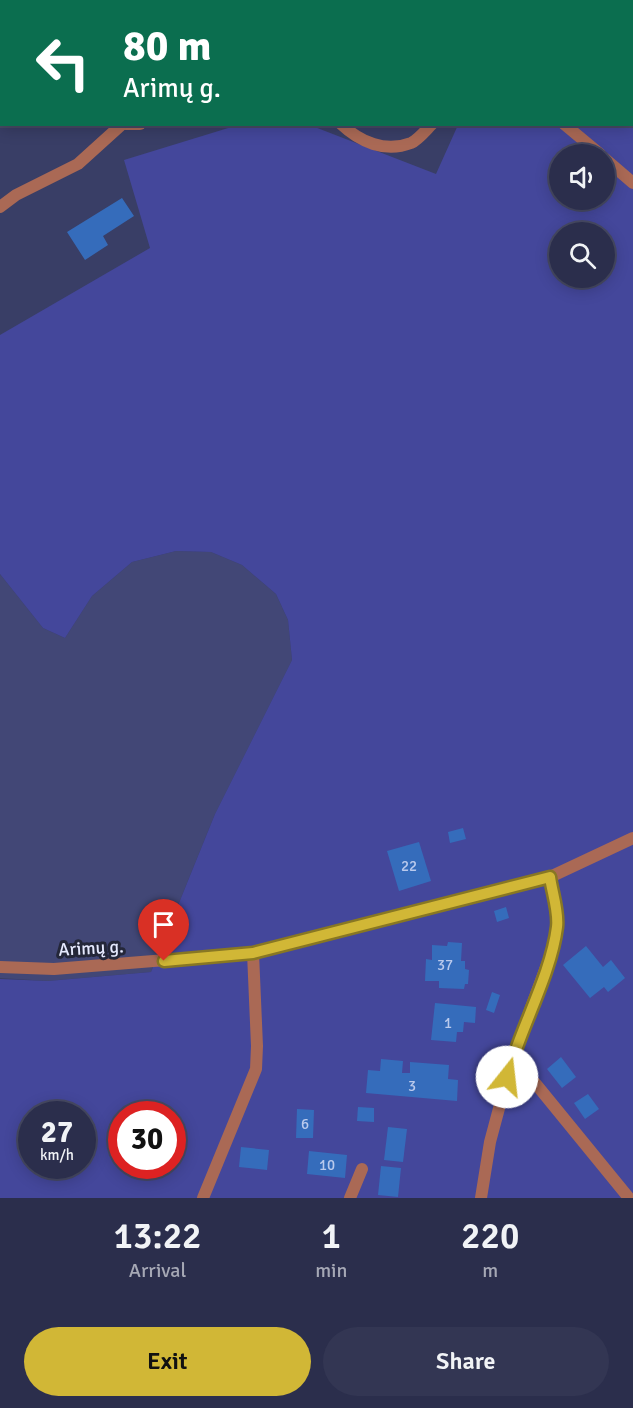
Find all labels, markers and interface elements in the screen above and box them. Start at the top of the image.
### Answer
text: 80 m [123,21,212,72]
icon: left [24,24,102,102]
text: Arimų g. [123,72,221,105]
map controls [549,144,615,288]
button: sound [549,144,615,210]
button: search [549,222,615,288]
house number: 22 [401,857,417,875]
pin [138,899,189,961]
icon: arrive [147,908,180,941]
street label: Arimų g. [58,935,124,961]
house number: 37 [437,956,453,974]
house number: 1 [444,1014,452,1032]
position arrow [475,1045,539,1109]
house number: 3 [408,1077,416,1095]
speed limit sign: 30 [108,1101,186,1179]
text: 27 [41,1114,73,1151]
house number: 6 [301,1115,309,1133]
text: km/h [40,1146,74,1164]
house number: 10 [319,1156,335,1174]
text: 13:22 [114,1214,202,1259]
text: 1 [322,1214,341,1259]
text: 220 [461,1214,519,1259]
text: Arrival [129,1258,186,1283]
text: min [315,1258,347,1283]
text: m [482,1258,498,1283]
button: Exit [24,1327,311,1396]
button: Share [323,1327,609,1396]

